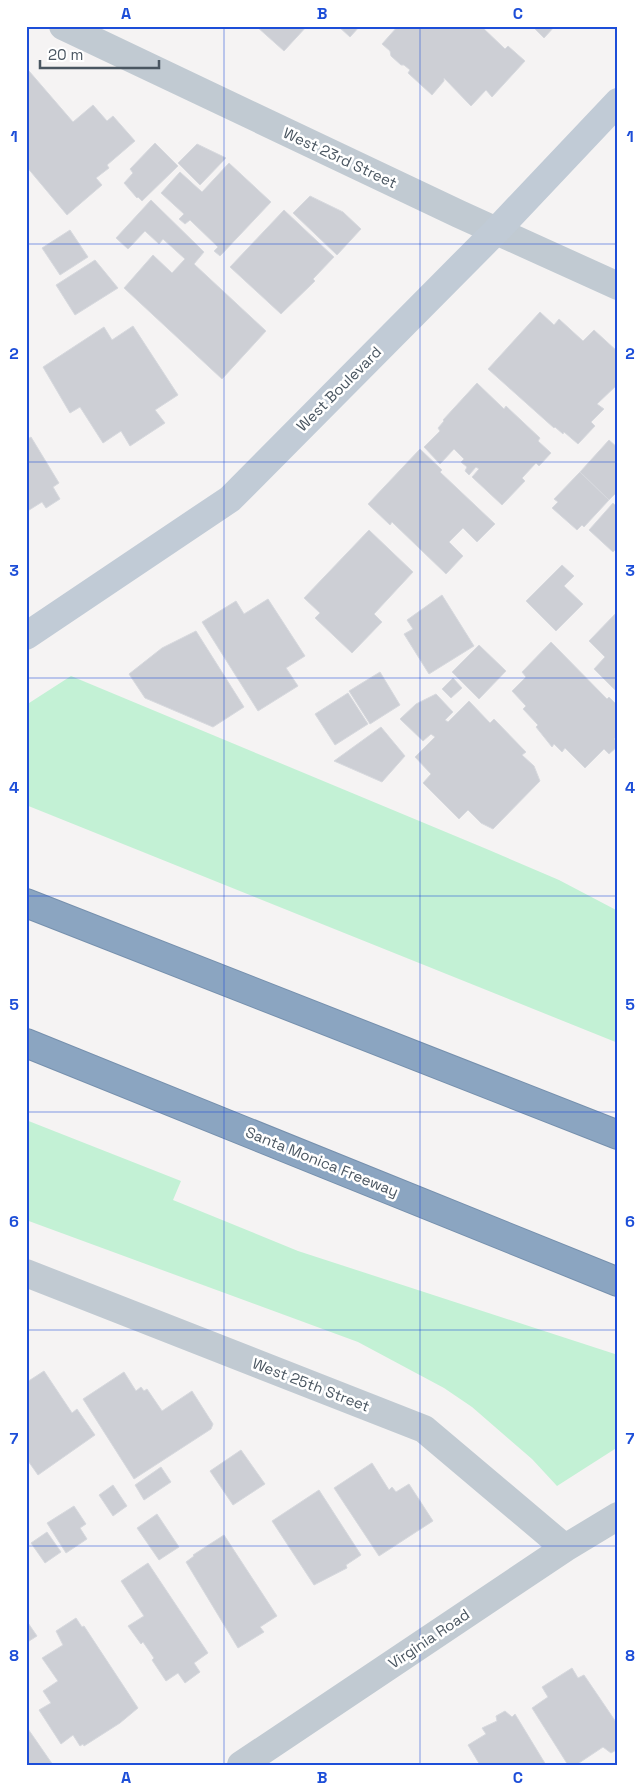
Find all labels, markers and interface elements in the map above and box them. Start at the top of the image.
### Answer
text: A [121,3,131,24]
text: B [317,3,327,24]
text: C [513,3,523,24]
scale bar [40,38,159,70]
text: 20 m [48,45,83,64]
street label: West 23rd Street [280,123,400,192]
text: 1 [10,126,18,147]
text: 1 [626,126,634,147]
street label: West Boulevard [292,342,385,435]
text: 2 [9,343,19,364]
text: 2 [625,343,635,364]
text: 3 [9,560,19,581]
text: 3 [625,560,635,581]
text: 4 [9,777,19,798]
text: 4 [625,777,635,798]
text: 5 [9,994,19,1015]
text: 5 [625,994,635,1015]
street label: Santa Monica Freeway [243,1122,401,1201]
text: 6 [9,1211,19,1232]
text: 6 [625,1211,635,1232]
street label: West 25th Street [250,1353,373,1416]
text: 7 [10,1428,19,1449]
text: 7 [626,1428,635,1449]
street label: Virginia Road [385,1604,473,1673]
text: 8 [9,1645,19,1666]
text: 8 [625,1645,635,1666]
text: A [121,1767,131,1788]
text: B [317,1767,327,1788]
text: C [513,1767,523,1788]

